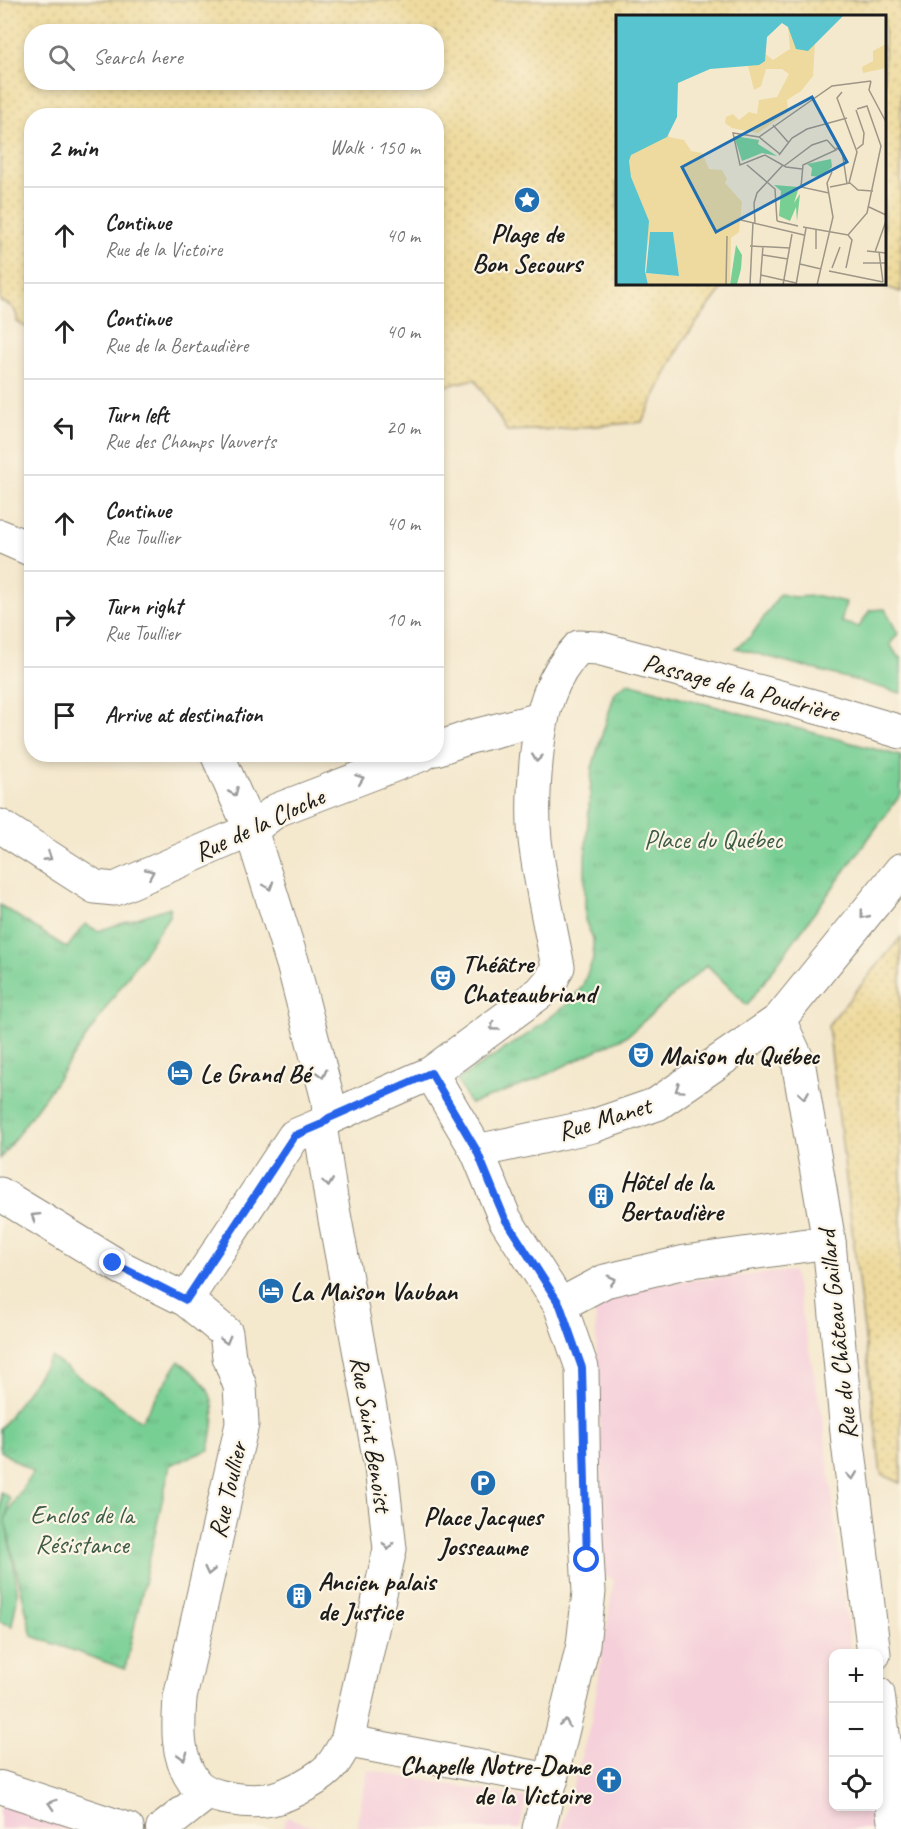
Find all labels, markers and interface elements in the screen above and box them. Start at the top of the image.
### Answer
inset map [616,15,886,285]
search box [24,24,444,90]
icon: search [45,41,78,74]
text: Search here [93,43,183,71]
text: 2 min [48,131,98,164]
text: Walk · 150 m [330,135,420,160]
place icon: Plage de Bon Secours [512,185,542,215]
text: Continue [105,209,171,237]
place label: Plage de Bon Secours [472,217,585,280]
icon: ahead [48,219,81,252]
text: 40 m [386,223,420,248]
text: Rue de la Victoire [105,237,222,262]
text: Continue [105,305,171,333]
icon: ahead [48,315,81,348]
text: 40 m [386,319,420,344]
text: Rue de la Bertaudière [105,333,248,358]
text: Turn left [105,401,169,429]
icon: left [48,411,81,444]
text: 20 m [386,415,420,440]
text: Rue des Champs Vauverts [105,429,276,454]
text: Continue [105,497,171,525]
icon: ahead [48,507,81,540]
text: 40 m [386,511,420,536]
text: Rue Toullier [105,525,180,550]
text: Turn right [105,593,182,621]
icon: right [48,603,81,636]
text: 10 m [386,607,420,632]
text: Rue Toullier [105,621,180,646]
street label: Passage de la Poudrière [639,645,845,730]
icon: arrive [48,699,81,732]
text: Arrive at destination [105,701,262,729]
one-way arrow [531,753,544,763]
one-way arrow [354,773,365,786]
street label: Rue de la Cloche [189,779,331,869]
one-way arrow [227,786,239,797]
park label: Place du Québec [644,823,783,856]
one-way arrow [41,849,52,860]
one-way arrow [144,868,155,880]
one-way arrow [262,880,274,891]
one-way arrow [861,908,872,919]
place label: Théâtre Chateaubriand [462,947,600,1010]
theatre icon: Théâtre Chateaubriand [428,963,458,993]
one-way arrow [489,1019,500,1030]
place label: Maison du Québec [660,1039,821,1072]
theatre icon: Maison du Québec [626,1040,656,1070]
place label: Le Grand Bé [200,1057,314,1090]
hotel icon: Le Grand Bé [165,1058,195,1088]
one-way arrow [314,1068,327,1078]
one-way arrow [675,1082,686,1093]
street label: Rue Manet [554,1088,657,1148]
one-way arrow [797,1090,810,1100]
place label: Hôtel de la Bertaudière [620,1165,725,1228]
one-way arrow [322,1178,334,1187]
building icon: Hôtel de la Bertaudière [586,1181,616,1211]
one-way arrow [31,1212,41,1224]
street label: Rue du Château Gaillard [810,1225,865,1441]
route end [99,1249,125,1275]
one-way arrow [607,1274,617,1287]
place label: La Maison Vauban [290,1275,458,1308]
hotel icon: La Maison Vauban [256,1276,286,1306]
one-way arrow [218,1335,231,1345]
street label: Rue Saint Benoist [343,1354,400,1517]
street label: Rue Toullier [200,1436,255,1541]
parking icon: Place Jacques Josseaume [468,1468,498,1498]
one-way arrow [845,1472,858,1481]
park label: Enclos de la Résistance [30,1498,136,1561]
place label: Place Jacques Josseaume [424,1500,545,1563]
one-way arrow [382,1542,394,1551]
route start [573,1546,599,1572]
place label: Ancien palais de Justice [318,1565,438,1628]
one-way arrow [203,1566,216,1576]
building icon: Ancien palais de Justice [284,1581,314,1611]
map controls [829,1649,883,1811]
button: + [829,1649,883,1703]
button: − [829,1703,883,1757]
one-way arrow [558,1718,571,1728]
place label: Chapelle Notre-Dame de la Victoire [400,1749,592,1812]
one-way arrow [175,1751,188,1761]
button: locate [829,1757,883,1811]
church icon: Chapelle Notre-Dame de la Victoire [594,1765,624,1795]
one-way arrow [47,1799,58,1811]

